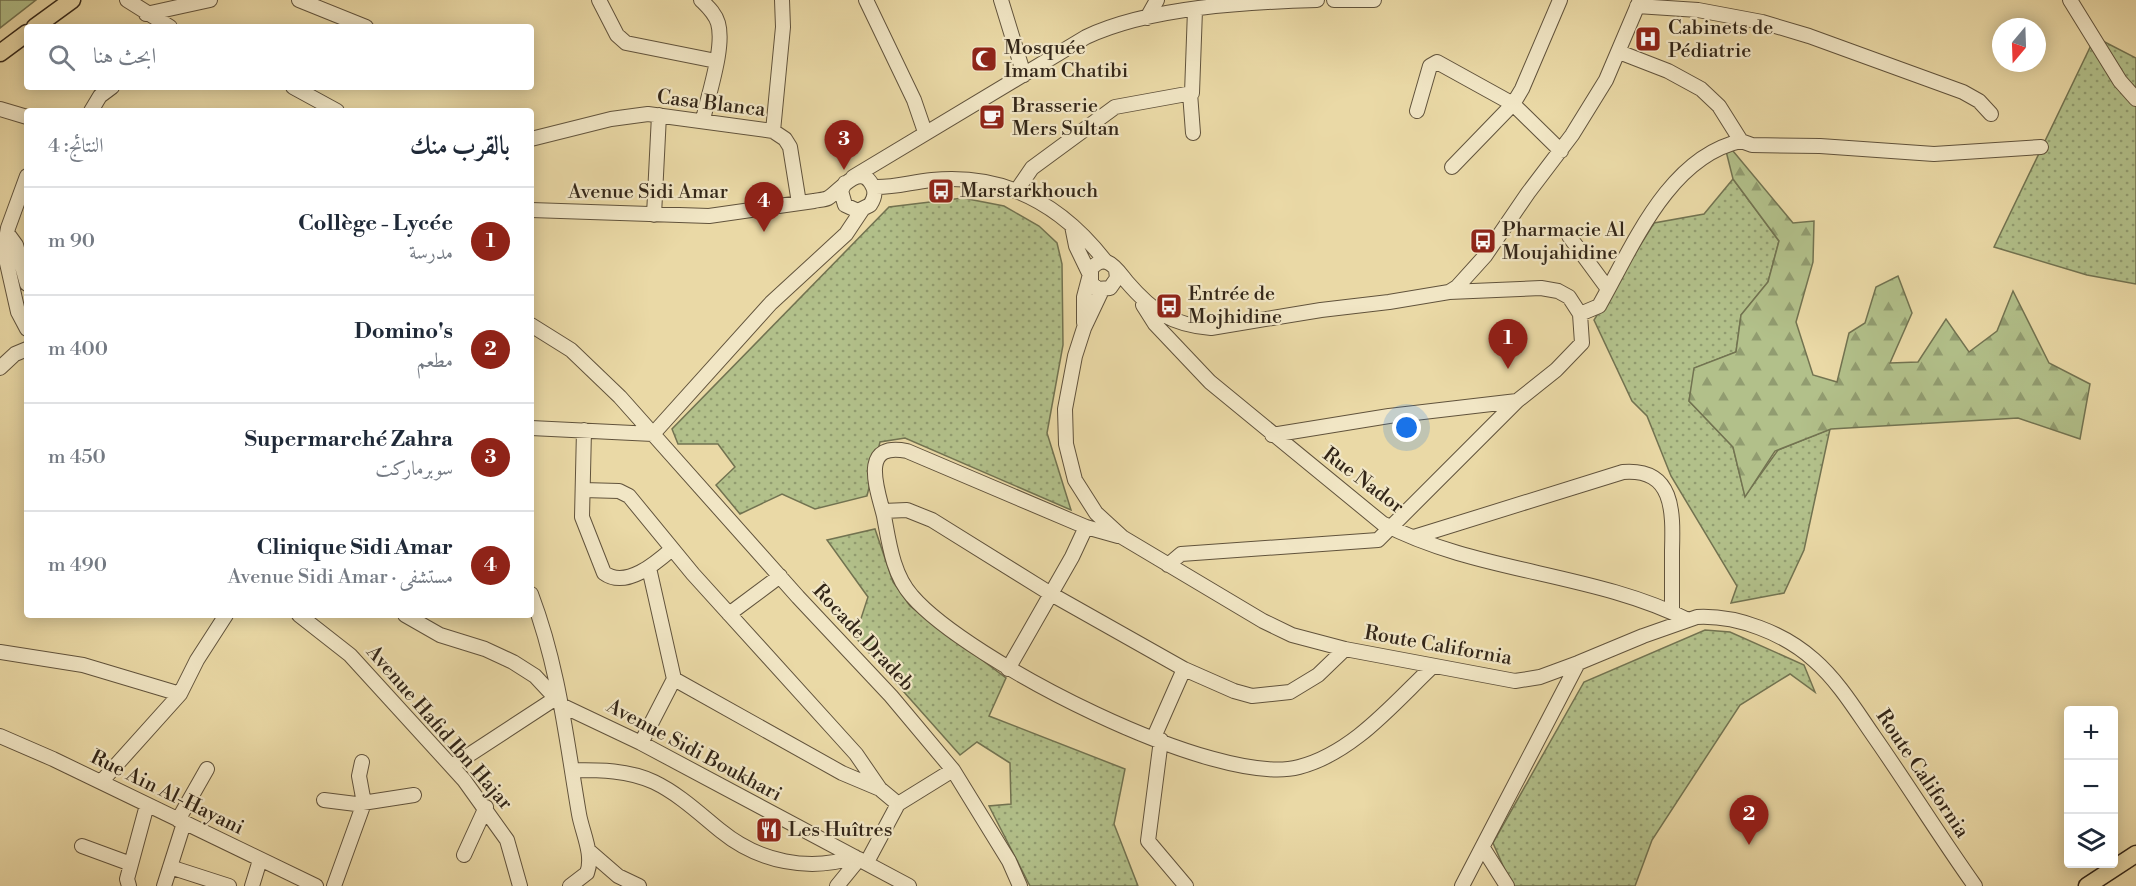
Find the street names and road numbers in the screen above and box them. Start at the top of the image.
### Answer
street label: Casa Blanca [655,85,768,123]
street label: Avenue Sidi Amar [567,180,728,205]
street label: Rue Nador [1317,442,1409,520]
street label: Rocade Dradeb [807,579,919,697]
street label: Route California [1362,621,1515,671]
street label: Avenue Hafid Ibn Hajar [360,640,518,816]
street label: Avenue Sidi Boukhari [601,694,786,808]
street label: Route California [1870,705,1975,844]
street label: Rue Ain Al-Hayani [86,745,248,841]

